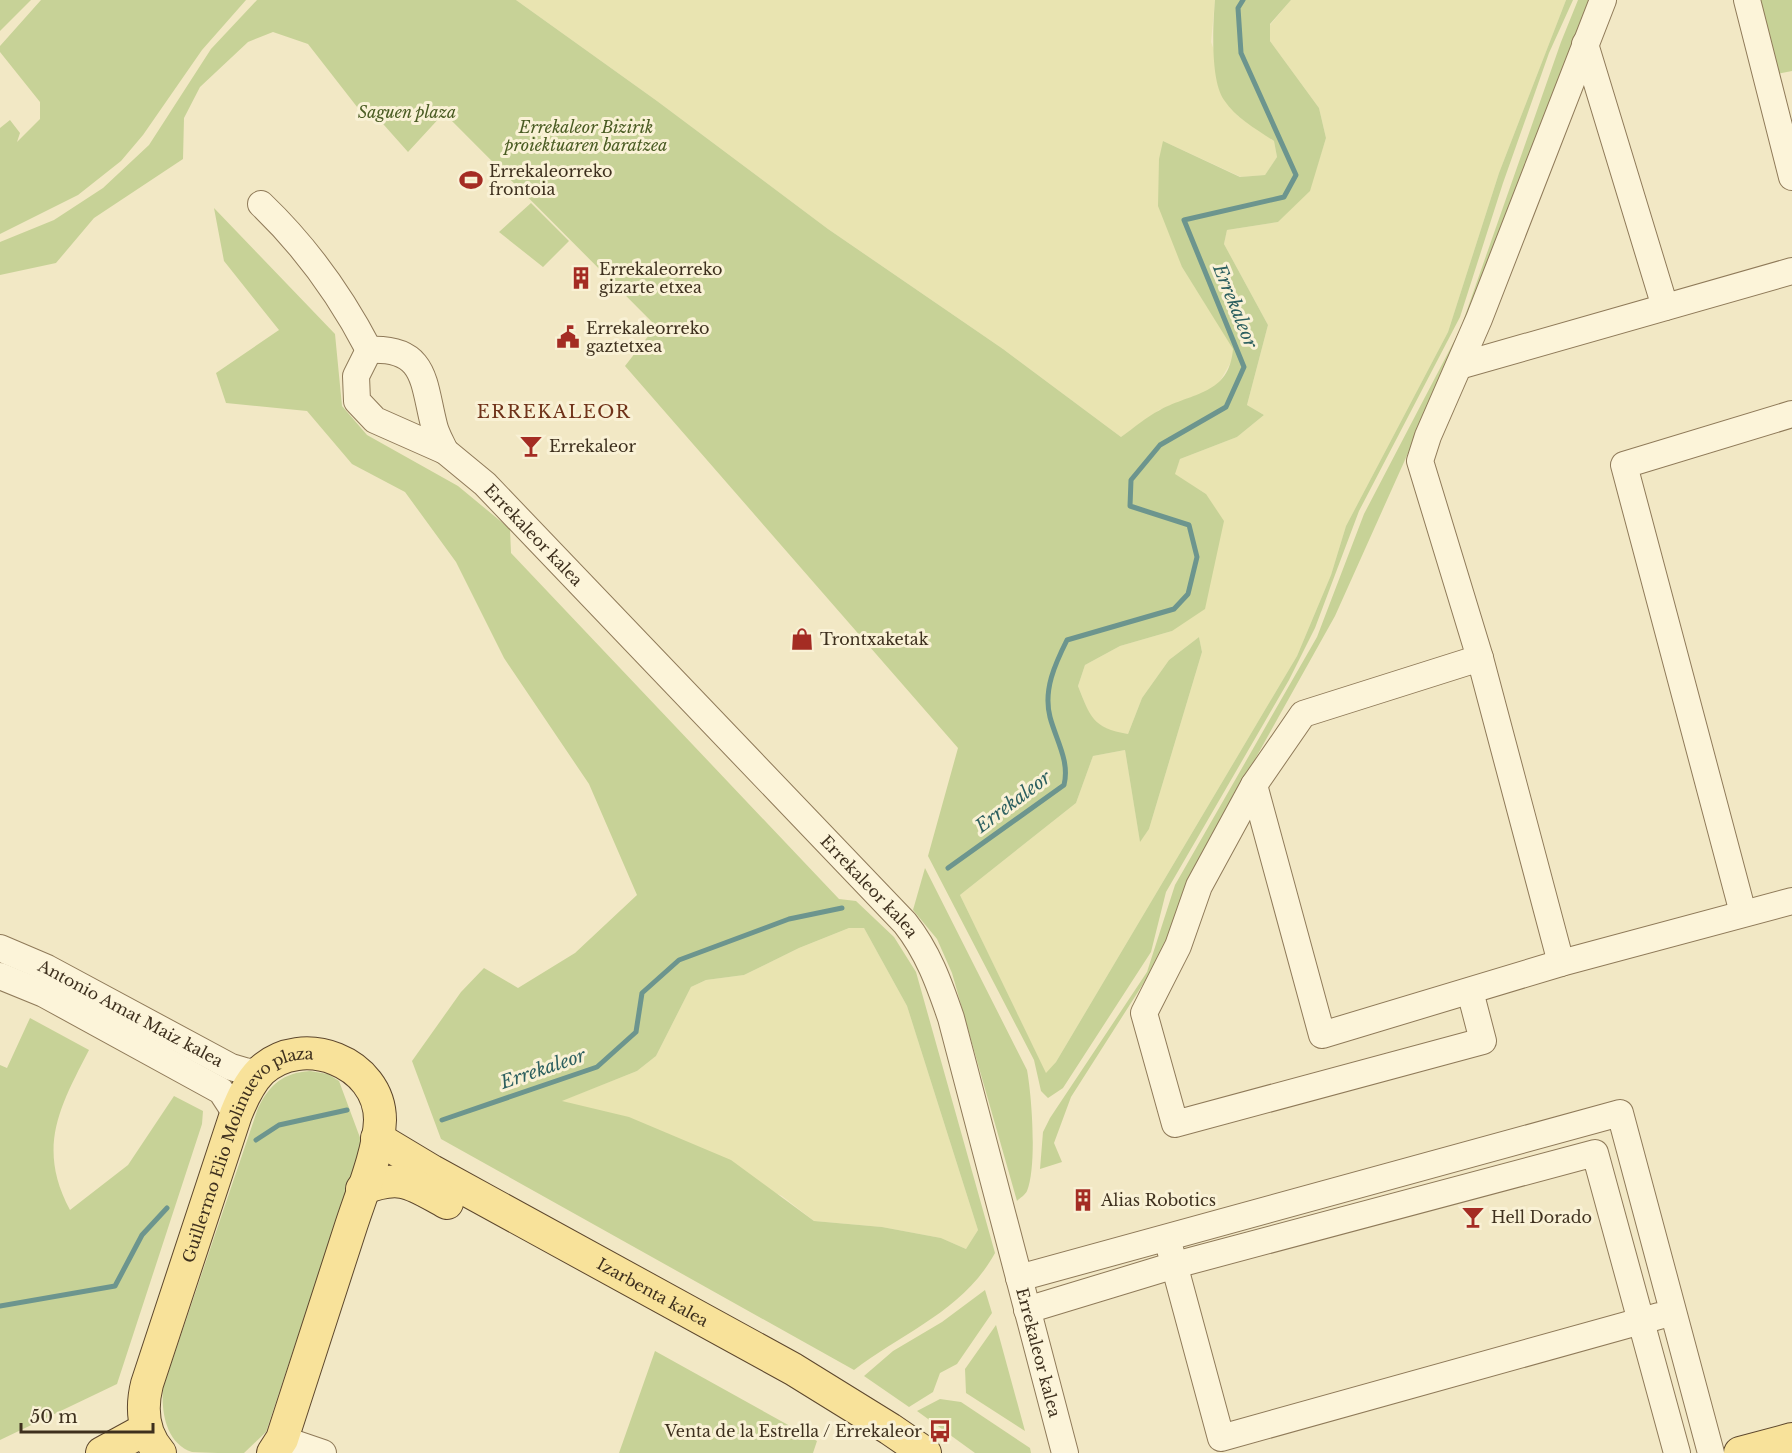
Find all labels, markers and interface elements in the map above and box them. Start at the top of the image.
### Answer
park label: Saguen plaza [358,102,456,122]
park label: Errekaleor Bizirik proiektuaren baratzea [503,117,667,155]
place label: Errekaleorreko frontoia [489,161,612,199]
sports icon: Errekaleorreko frontoia [458,167,484,193]
place label: Errekaleorreko gizarte etxea [599,259,722,297]
water label: Errekaleor [1208,260,1262,352]
building icon: Errekaleorreko gizarte etxea [568,265,594,291]
place label: Errekaleorreko gaztetxea [586,318,709,356]
public building icon: Errekaleorreko gaztetxea [555,324,581,350]
district label: ERREKALEOR [477,401,631,423]
bar icon: Errekaleor [518,433,544,459]
place label: Errekaleor [549,436,636,456]
street label: Errekaleor kalea [480,480,587,590]
shop icon: Trontxaketak [789,626,815,652]
place label: Trontxaketak [820,629,929,649]
water label: Errekaleor [970,766,1056,838]
street label: Errekaleor kalea [816,831,922,941]
street label: Antonio Amat Maiz kalea [34,955,227,1071]
street label: Guillermo Elio Molinuevo plaza [178,1043,314,1265]
water label: Errekaleor [497,1044,589,1094]
building icon: Alias Robotics [1070,1187,1096,1213]
place label: Alias Robotics [1100,1190,1216,1210]
bar icon: Hell Dorado [1460,1204,1486,1230]
place label: Hell Dorado [1491,1207,1592,1227]
street label: Izarbenta kalea [594,1254,712,1331]
street label: Errekaleor kalea [1012,1285,1065,1419]
scale bar [21,1396,153,1434]
text: 50 m [30,1406,78,1428]
bus stop icon: Venta de la Estrella / Errekaleor [927,1418,953,1444]
place label: Venta de la Estrella / Errekaleor [664,1421,922,1441]

